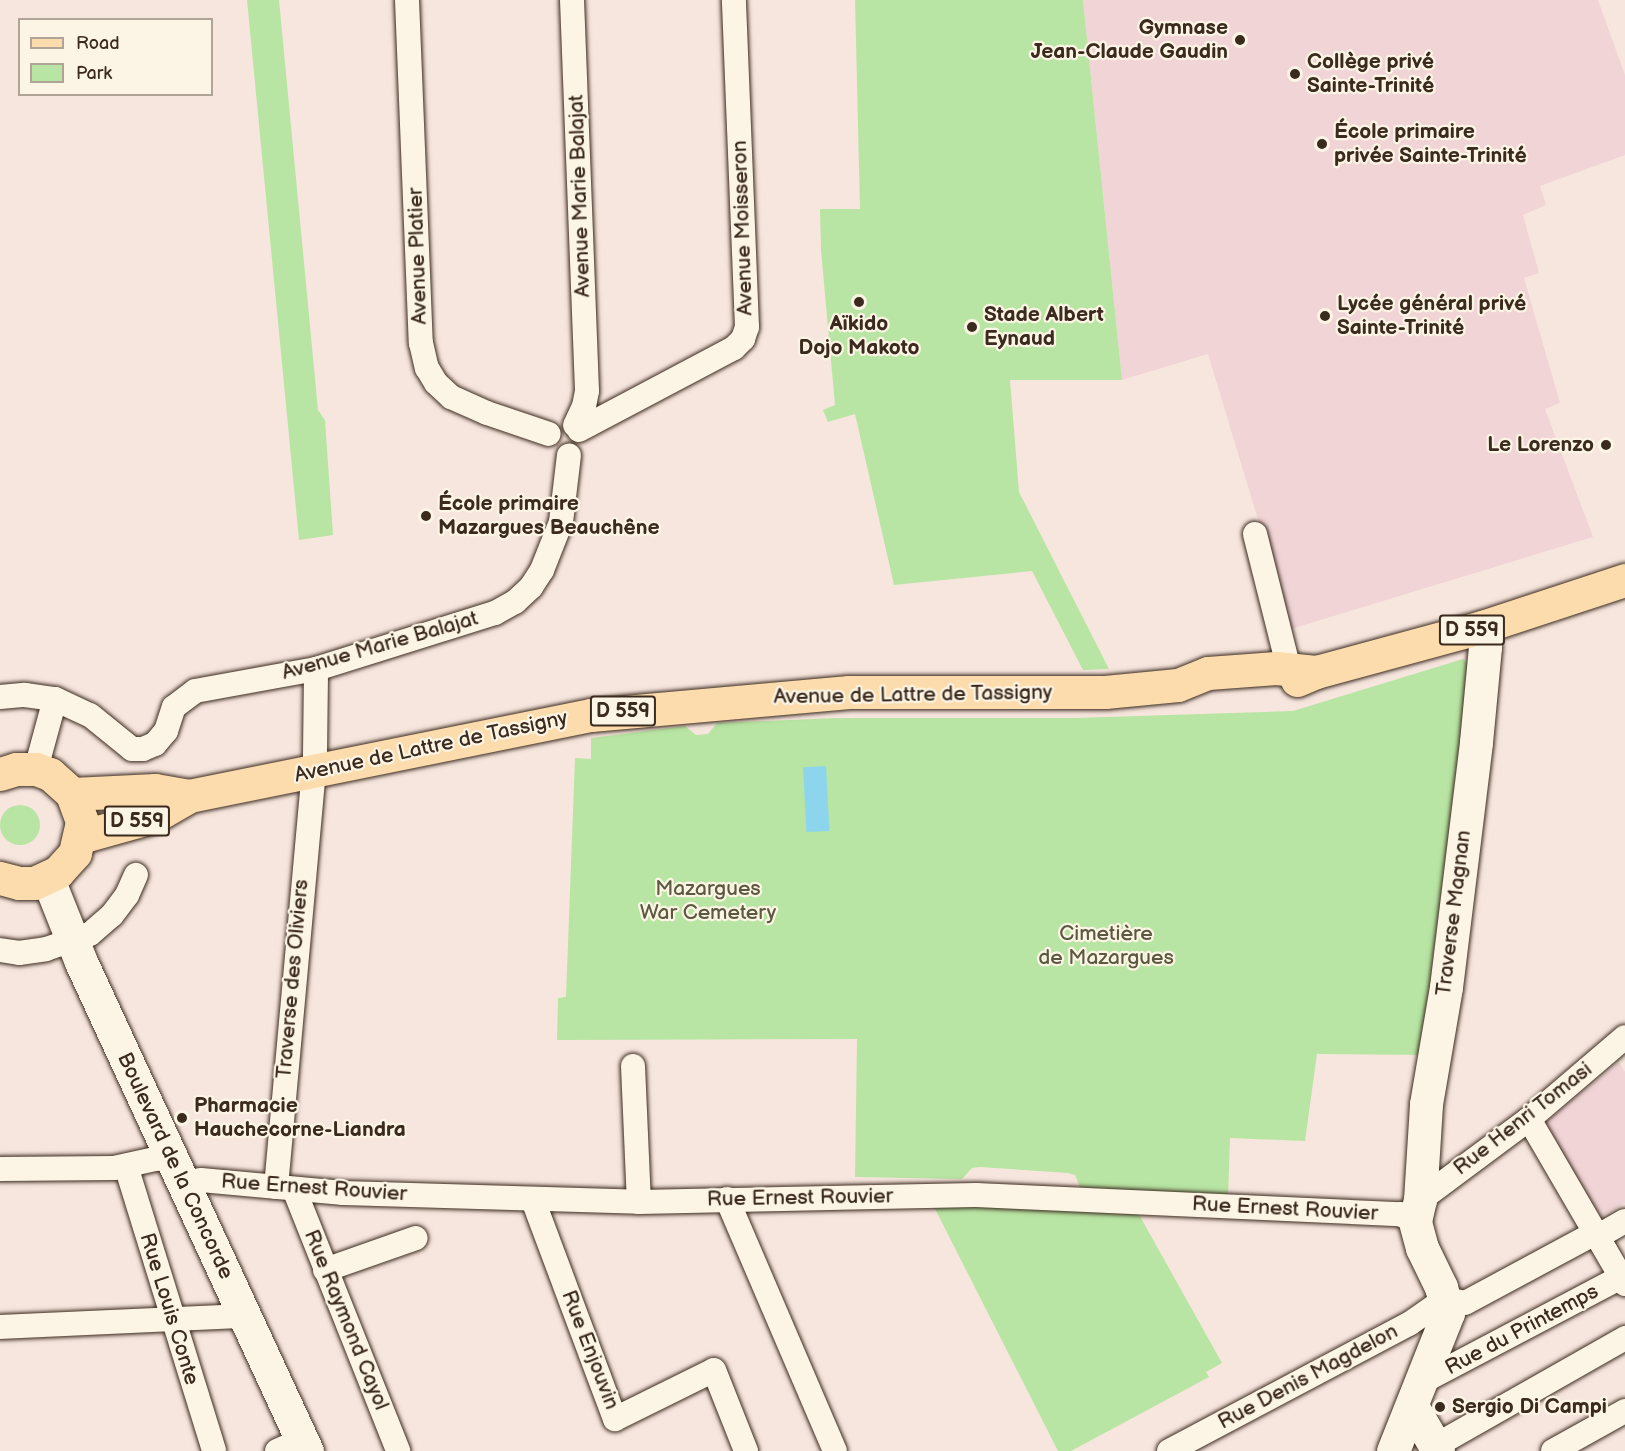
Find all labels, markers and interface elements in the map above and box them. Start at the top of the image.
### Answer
place label: Gymnase Jean-Claude Gaudin [1031,15,1228,65]
legend [18,18,213,96]
text: Road [76,33,120,54]
marker: Gymnase Jean-Claude Gaudin [1233,33,1247,47]
place label: Collège privé Sainte-Trinité [1307,49,1434,99]
text: Park [76,63,112,84]
marker: Collège privé Sainte-Trinité [1288,67,1302,81]
street label: Avenue Marie Balajat [564,94,596,298]
place label: École primaire privée Sainte-Trinité [1334,119,1527,169]
marker: École primaire privée Sainte-Trinité [1315,137,1329,151]
street label: Avenue Moisseron [727,140,759,316]
street label: Avenue Platier [403,187,433,325]
place label: Lycée général privé Sainte-Trinité [1337,291,1526,341]
marker: Aïkido Dojo Makoto [852,295,866,309]
place label: Stade Albert Eynaud [984,302,1104,352]
marker: Lycée général privé Sainte-Trinité [1318,309,1332,323]
place label: Aïkido Dojo Makoto [799,311,919,361]
marker: Stade Albert Eynaud [965,320,979,334]
place label: Le Lorenzo [1487,432,1594,458]
marker: Le Lorenzo [1599,438,1613,452]
place label: École primaire Mazargues Beauchêne [438,491,660,541]
marker: École primaire Mazargues Beauchêne [419,509,433,523]
street label: Avenue Marie Balajat [279,606,481,686]
road number: D 559 [1438,613,1506,647]
street label: Avenue de Lattre de Tassigny [773,680,1053,710]
road number: D 559 [588,694,658,728]
street label: Avenue de Lattre de Tassigny [292,706,570,788]
road number: D 559 [102,804,172,838]
street label: Traverse Magnan [1431,829,1477,997]
park label: Mazargues War Cemetery [640,876,776,926]
street label: Traverse des Oliviers [272,878,314,1080]
park label: Cimetière de Mazargues [1038,921,1174,971]
street label: Boulevard de la Concorde [111,1049,239,1283]
street label: Rue Henri Tomasi [1448,1057,1598,1181]
place label: Pharmacie Hauchecorne-Liandra [194,1093,406,1143]
marker: Pharmacie Hauchecorne-Liandra [175,1111,189,1125]
street label: Rue Ernest Rouvier [220,1169,408,1207]
street label: Rue Ernest Rouvier [707,1184,893,1212]
street label: Rue Ernest Rouvier [1191,1192,1379,1226]
street label: Rue Raymond Cayol [298,1226,394,1414]
street label: Rue Louis Conte [134,1230,204,1388]
street label: Rue du Printemps [1441,1279,1603,1381]
street label: Rue Enjouvin [556,1287,624,1413]
street label: Rue Denis Magdelon [1214,1319,1402,1435]
place label: Sergio Di Campi [1452,1394,1607,1420]
marker: Sergio Di Campi [1433,1400,1447,1414]

